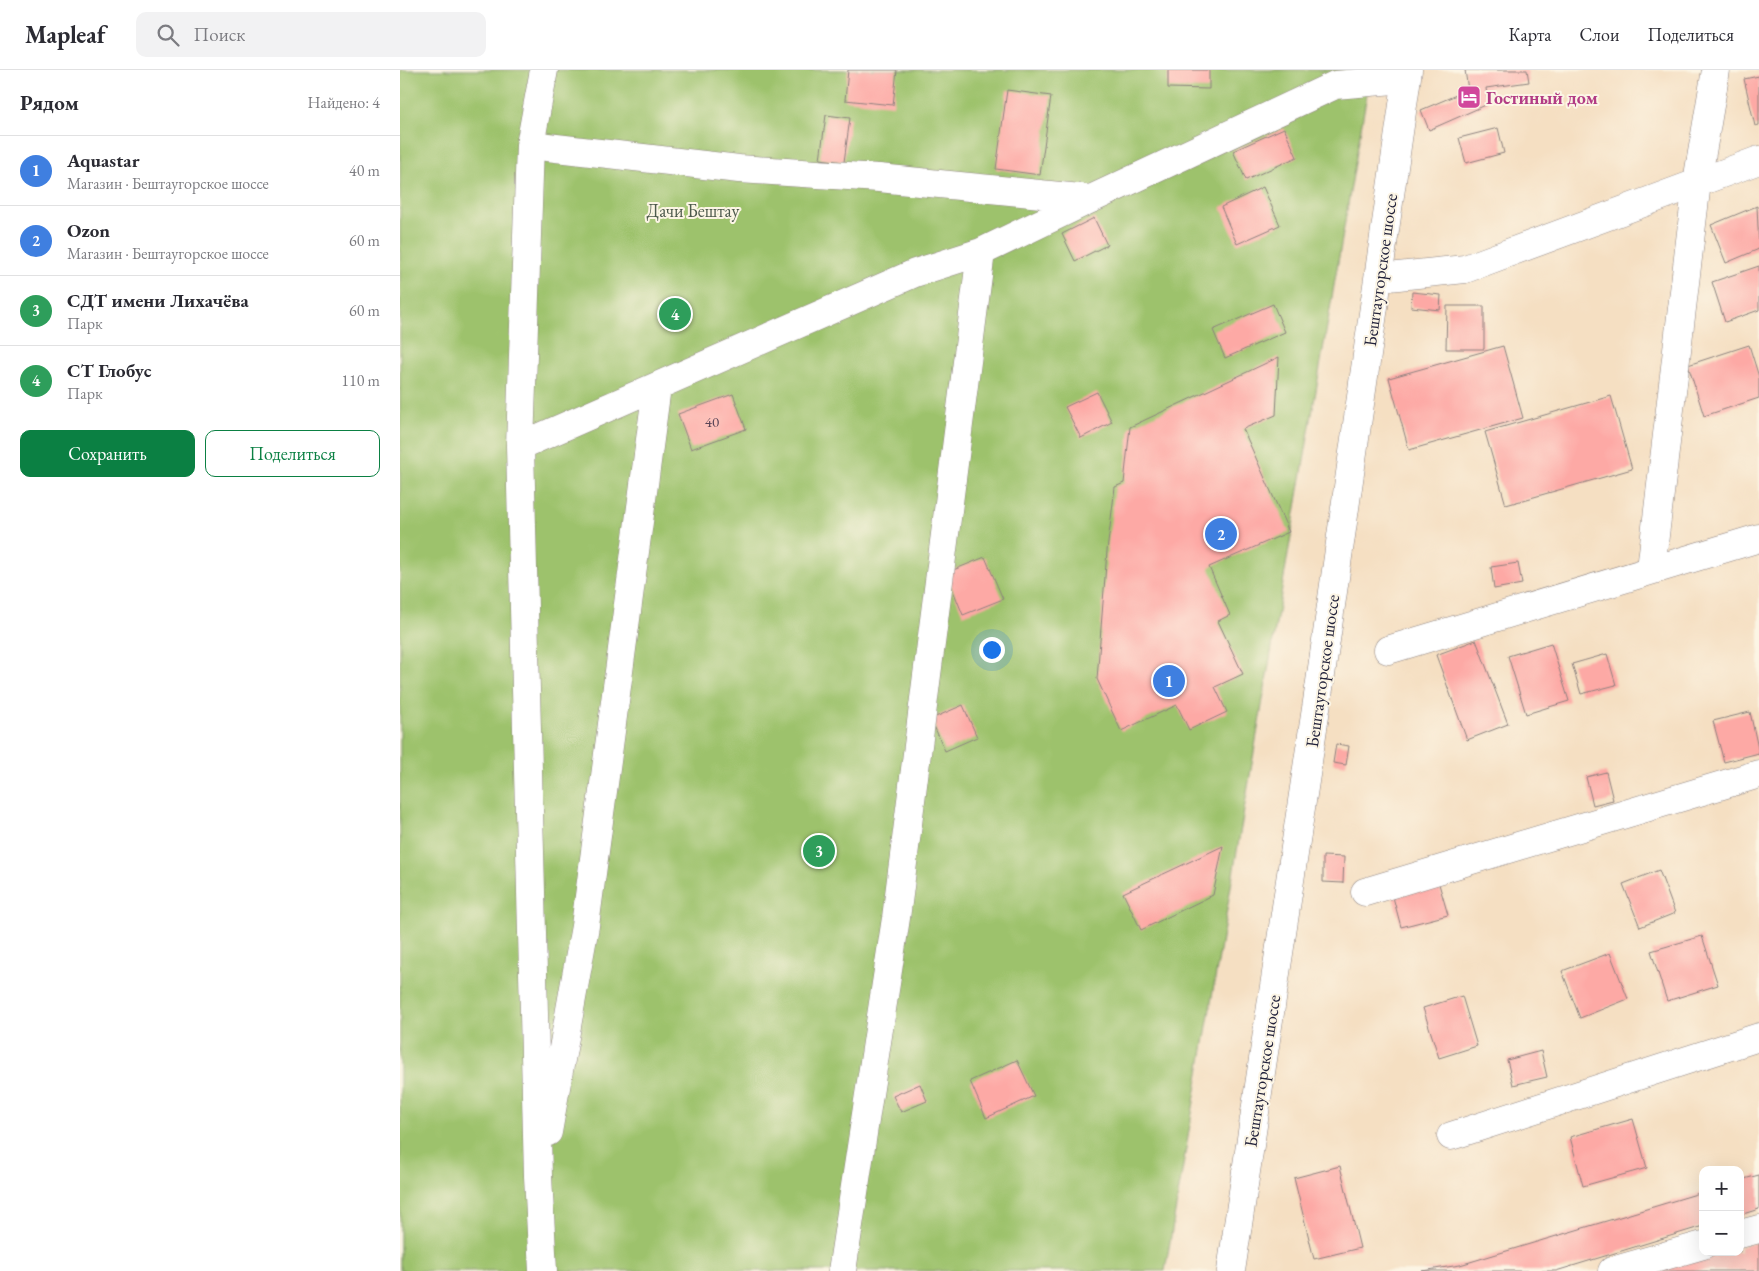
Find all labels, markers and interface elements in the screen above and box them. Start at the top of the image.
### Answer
search box [136,12,486,57]
text: Mapleaf [25,19,106,50]
icon: search [154,21,182,49]
text: Поиск [194,22,245,47]
text: Карта [1509,23,1552,46]
text: Слои [1580,23,1619,46]
text: Поделиться [1647,23,1734,46]
hotel icon: Гостиный дом [1456,84,1482,110]
place label: Гостиный дом [1486,86,1598,109]
text: Рядом [20,89,79,116]
text: Найдено: 4 [308,92,380,113]
text: Aquastar [67,148,140,173]
text: 1 [32,160,40,181]
text: 40 m [349,160,380,181]
text: Магазин · Бештаугорское шоссе [67,173,269,194]
street label: Бештаугорское шоссе [1358,192,1402,348]
park label: Дачи Бештау [647,199,740,222]
text: Ozon [67,218,110,243]
text: 2 [32,230,40,251]
text: 60 m [349,230,380,251]
text: Магазин · Бештаугорское шоссе [67,243,269,264]
text: СДТ имени Лихачёва [67,288,249,313]
pin: 4 [659,295,691,333]
text: 3 [32,300,40,321]
text: 60 m [349,300,380,321]
text: Парк [67,313,103,334]
text: СТ Глобус [67,358,151,383]
text: 4 [32,370,40,391]
text: 110 m [341,370,380,391]
text: Парк [67,383,103,404]
house number: 40 [705,412,719,431]
button: Сохранить [20,430,195,477]
button: Поделиться [205,430,380,477]
pin: 2 [1205,515,1237,553]
street label: Бештаугорское шоссе [1300,593,1344,749]
your location [979,637,1005,663]
pin: 1 [1153,662,1185,700]
pin: 3 [803,832,835,870]
street label: Бештаугорское шоссе [1239,993,1285,1149]
map controls [1699,1166,1744,1256]
button: + [1699,1166,1744,1211]
button: − [1699,1211,1744,1256]

